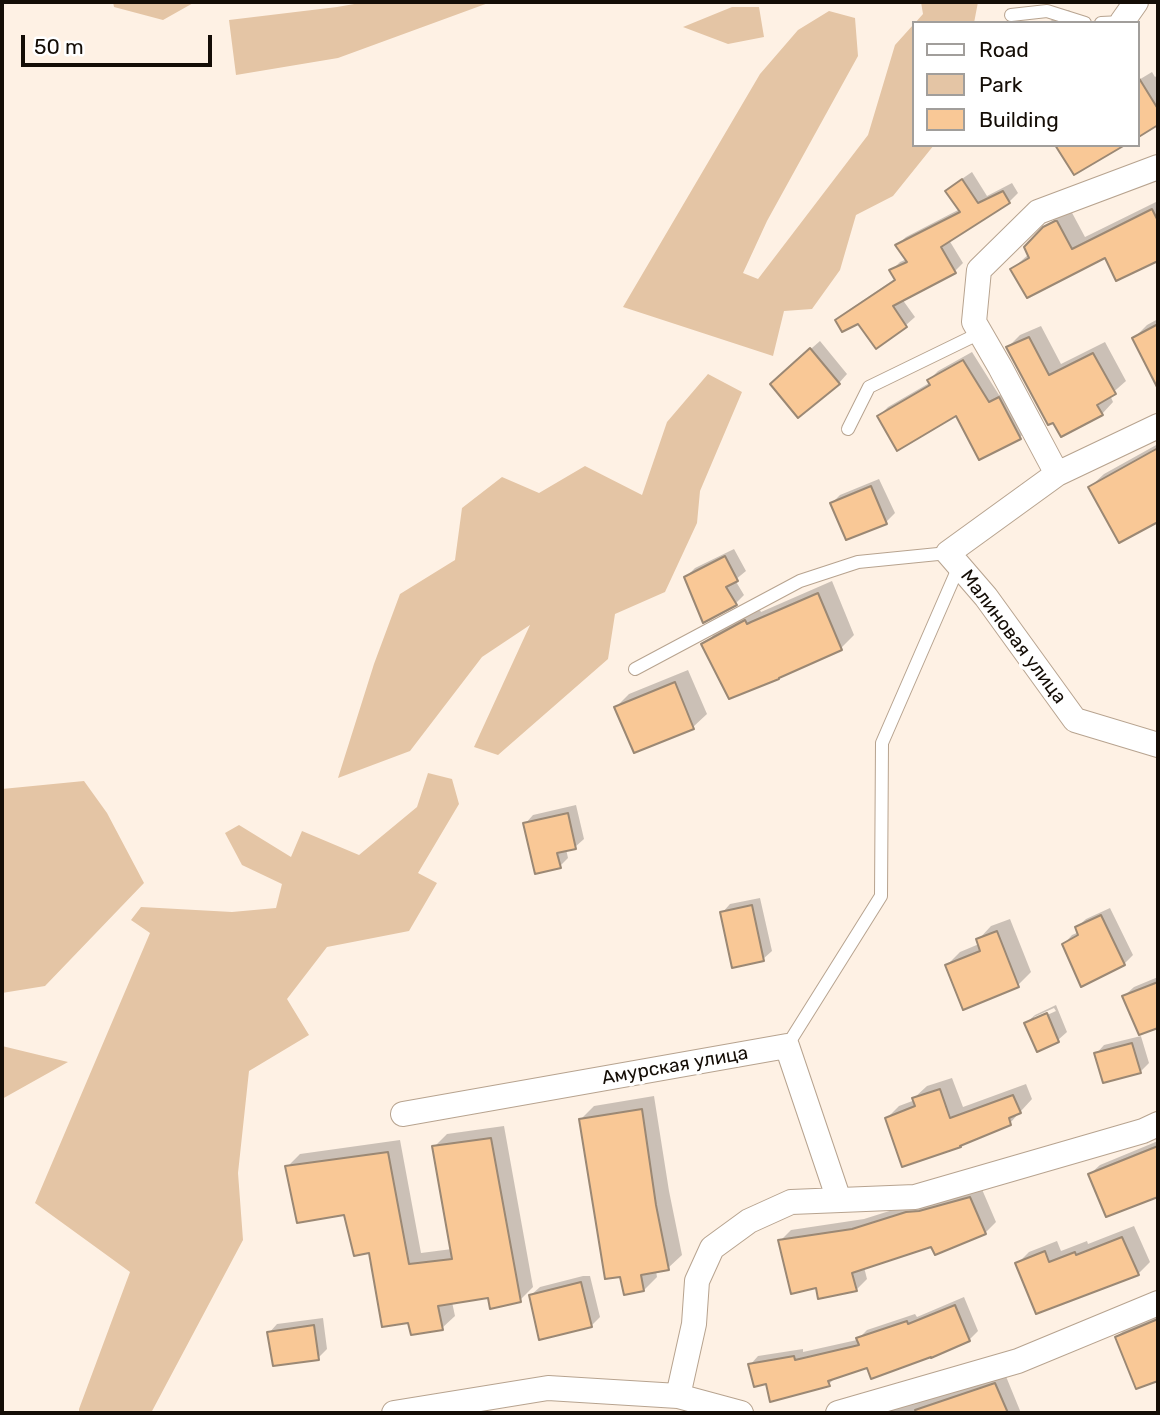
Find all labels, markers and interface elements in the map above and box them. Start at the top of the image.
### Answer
scale bar [24,21,215,65]
legend [912,21,1139,147]
text: 50 m [34,34,84,59]
text: Road [979,37,1029,62]
text: Park [979,72,1023,97]
text: Building [979,107,1059,132]
street label: Малиновая улица [955,566,1071,708]
street label: Амурская улица [600,1042,750,1090]

